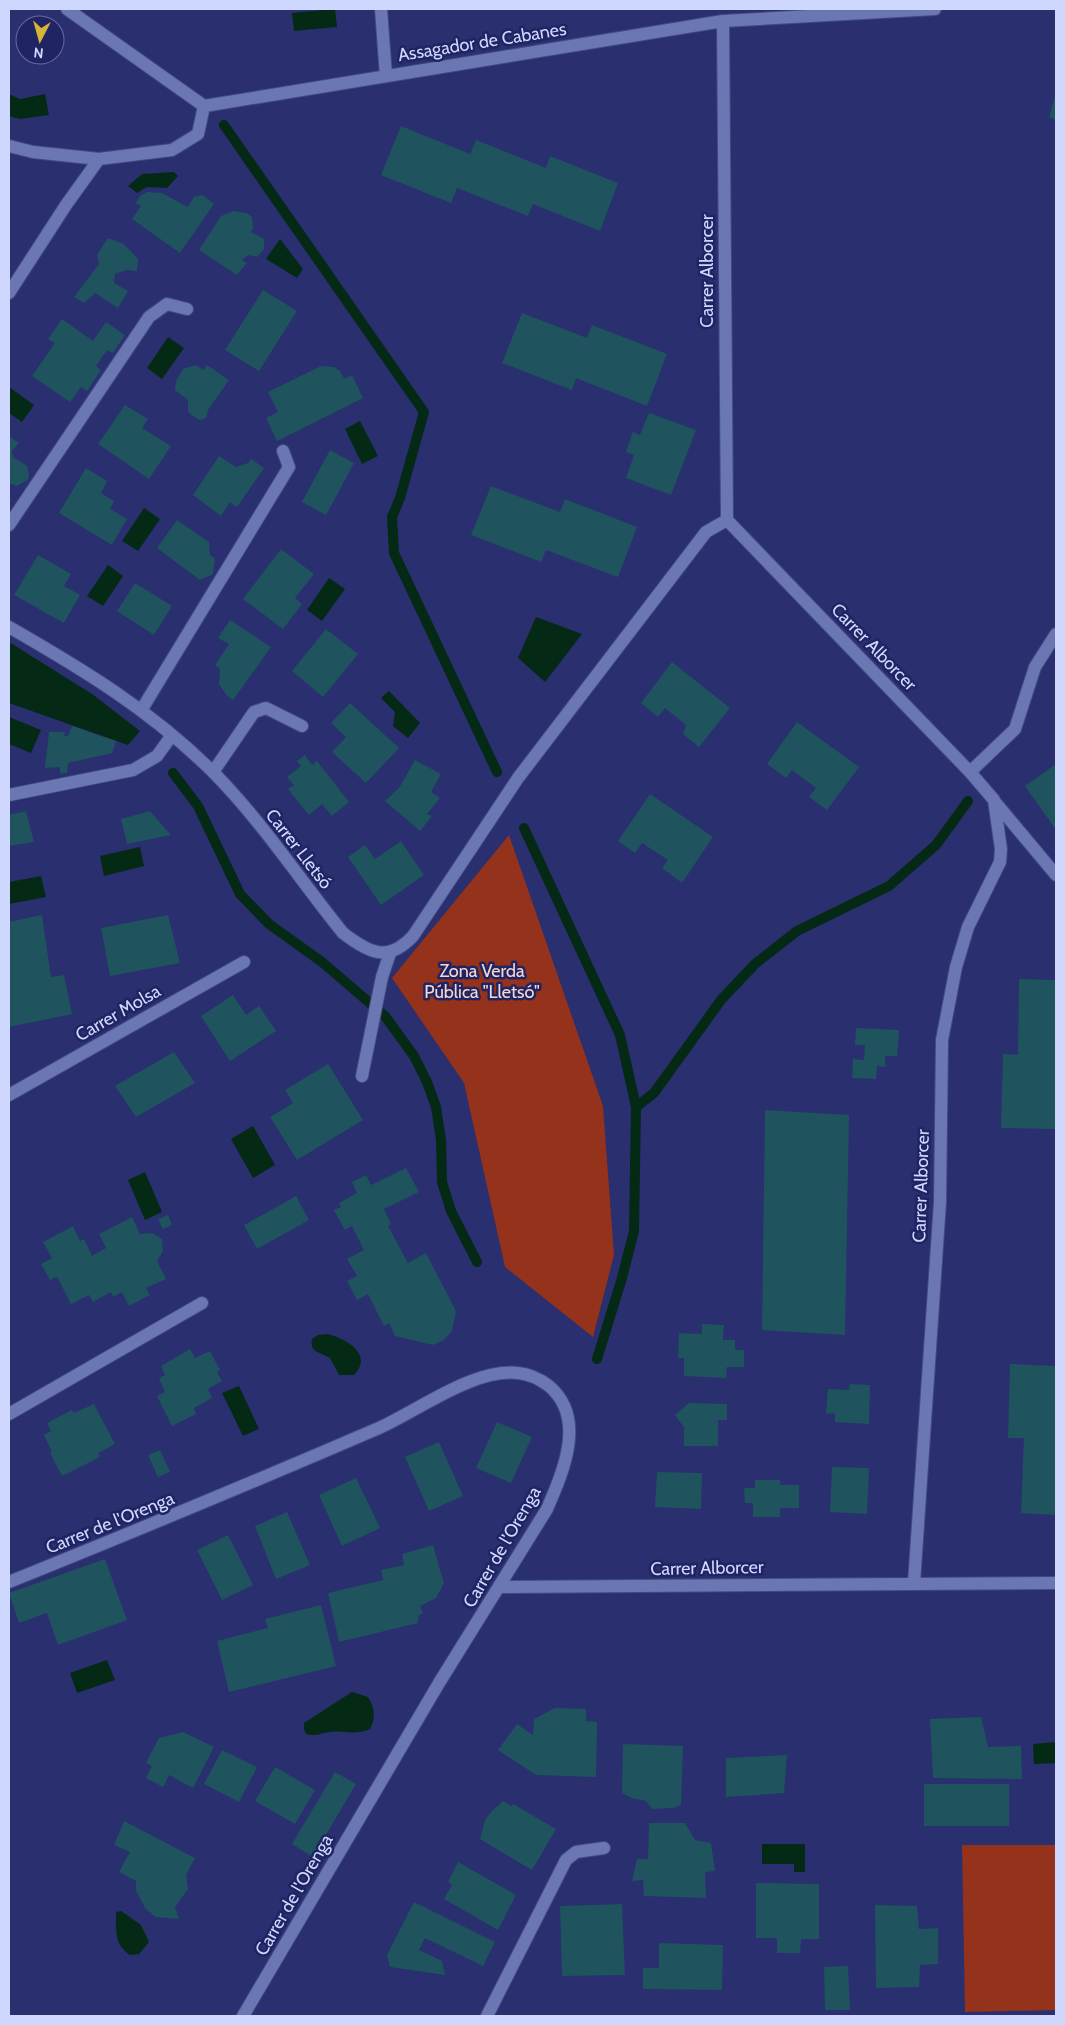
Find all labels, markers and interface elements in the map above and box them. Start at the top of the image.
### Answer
north arrow [15,15,65,65]
street label: Assagador de Cabanes [396,18,568,66]
text: N [33,43,45,62]
street label: Carrer Alborcer [696,214,718,328]
street label: Carrer Alborcer [827,599,921,696]
street label: Carrer Lletsó [261,805,337,894]
park label: Zona Verda Pública "Lletsó" [424,960,540,1003]
street label: Carrer Molsa [72,980,165,1046]
street label: Carrer Alborcer [908,1129,934,1243]
street label: Carrer de l'Orenga [458,1482,546,1612]
street label: Carrer de l'Orenga [43,1487,178,1559]
street label: Carrer Alborcer [650,1556,764,1580]
street label: Carrer de l'Orenga [250,1830,338,1960]

